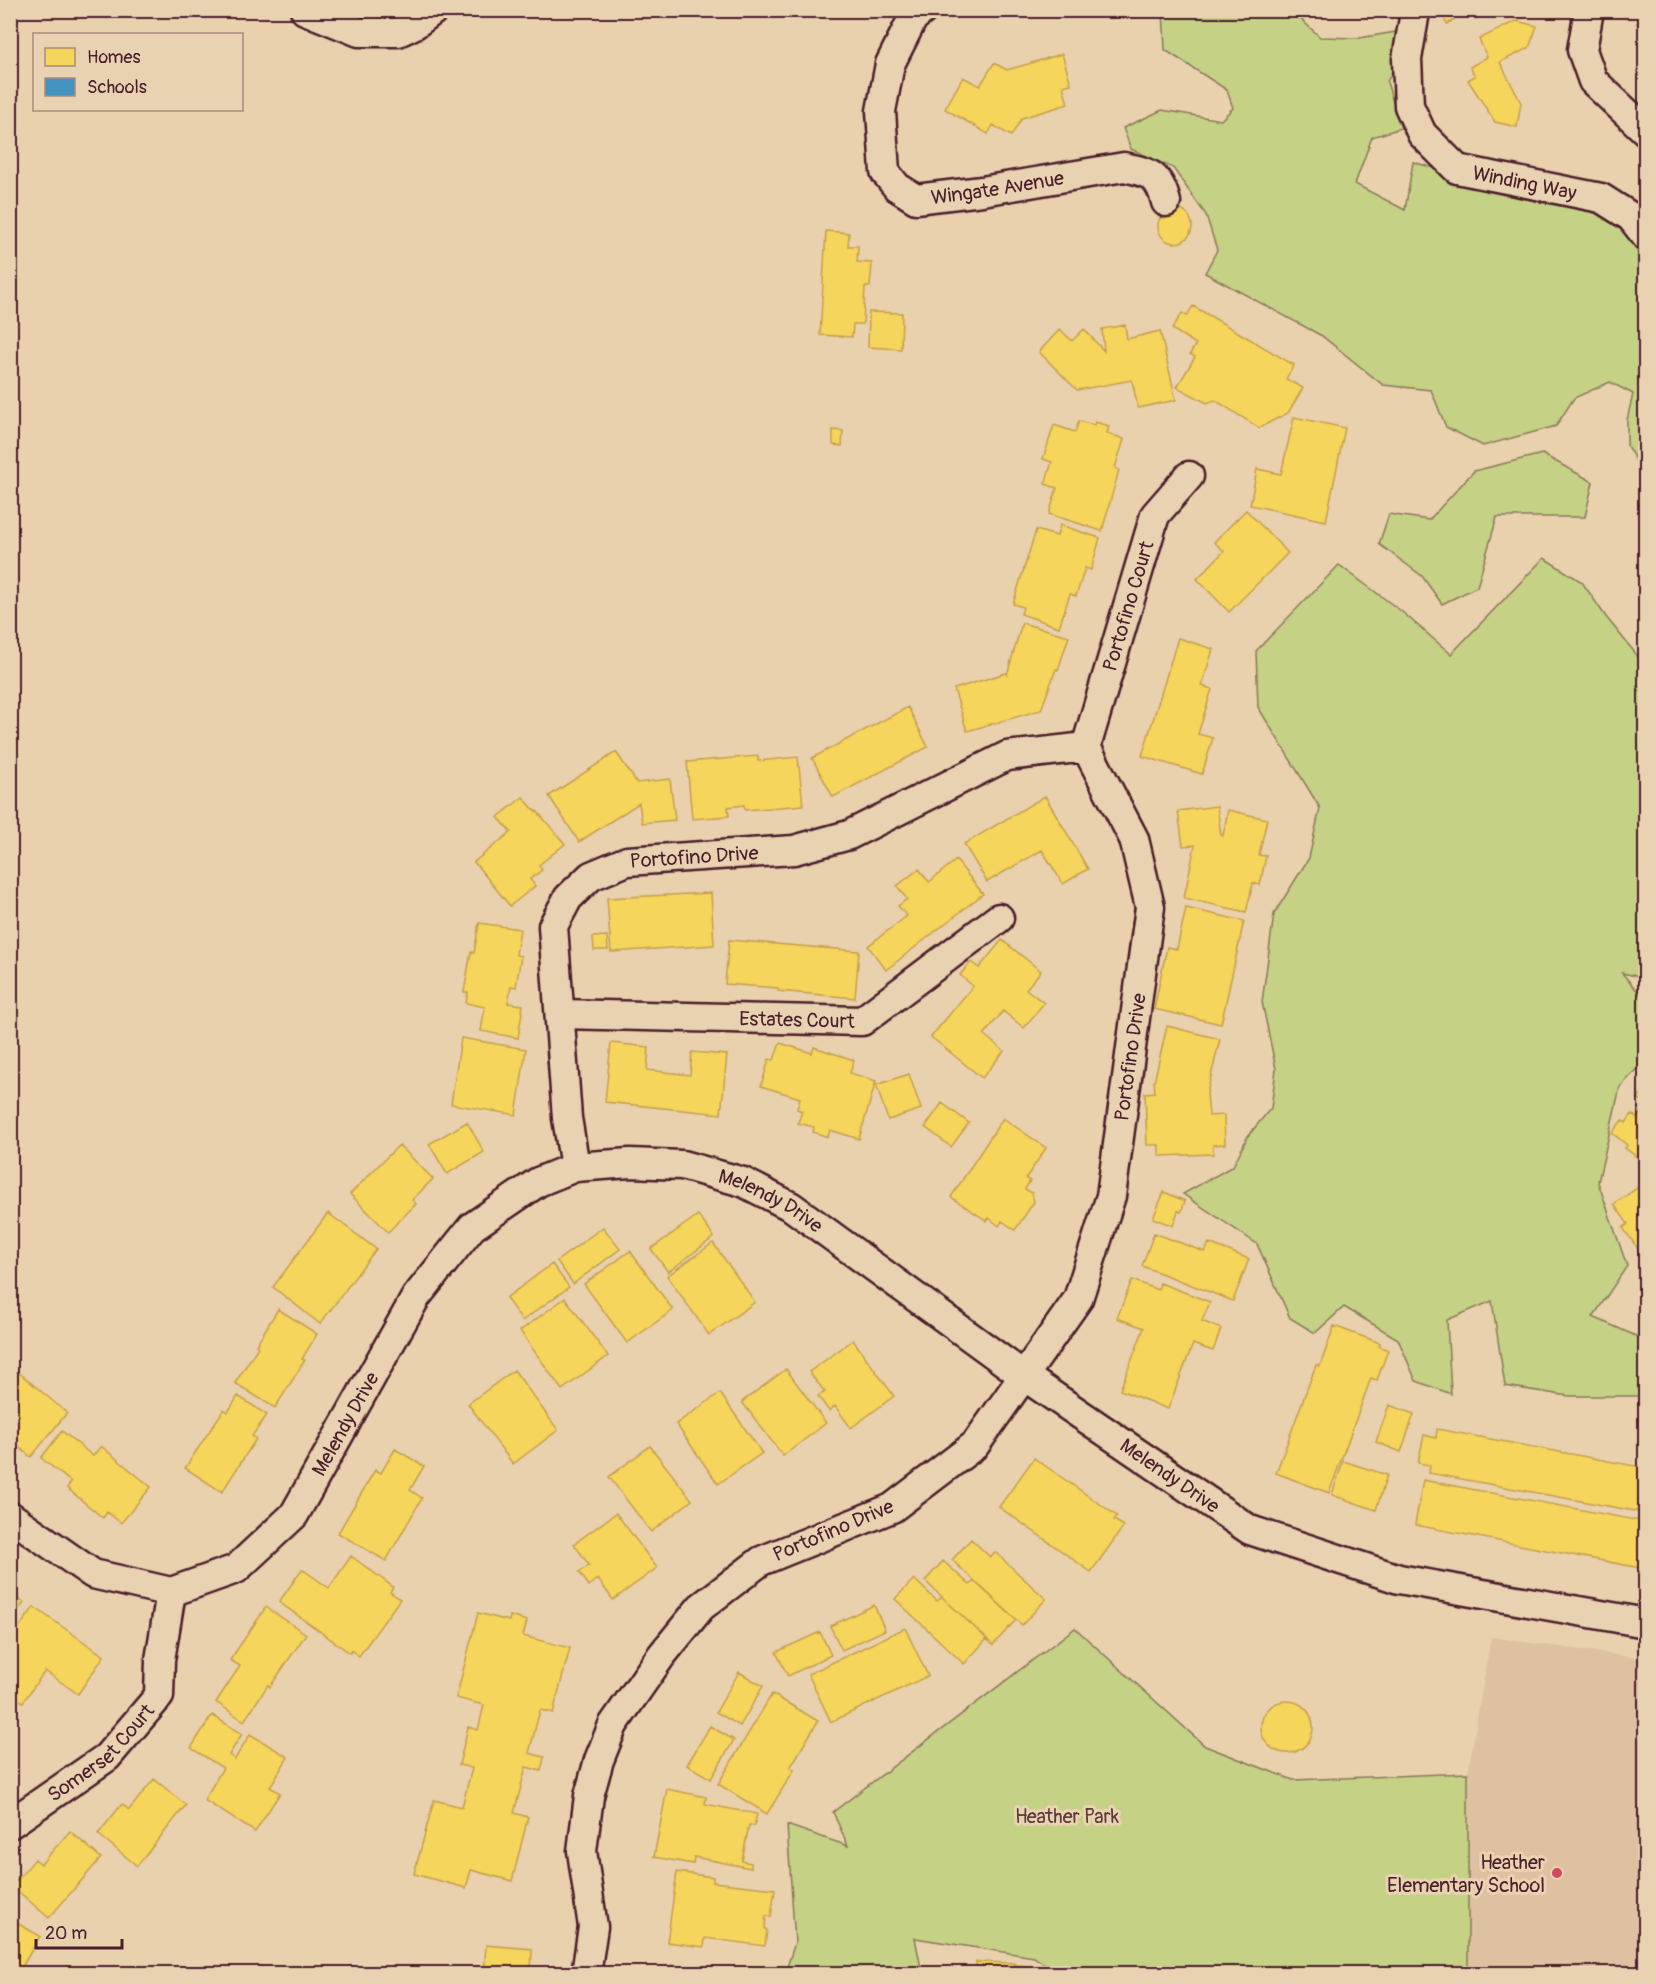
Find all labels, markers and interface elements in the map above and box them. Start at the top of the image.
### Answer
legend [33,33,243,111]
text: Homes [87,46,140,69]
text: Schools [87,76,147,99]
street label: Winding Way [1470,160,1579,206]
street label: Wingate Avenue [929,165,1066,210]
street label: Portofino Court [1097,537,1160,674]
street label: Portofino Drive [629,840,759,874]
street label: Portofino Drive [1109,991,1152,1123]
street label: Estates Court [739,1006,856,1034]
street label: Melendy Drive [716,1164,828,1238]
street label: Melendy Drive [306,1368,385,1480]
street label: Melendy Drive [1115,1433,1224,1519]
street label: Portofino Drive [769,1494,898,1567]
street label: Somerset Court [43,1698,160,1807]
park label: Heather Park [1015,1804,1120,1829]
place label: Heather Elementary School [1387,1850,1545,1898]
marker: Heather Elementary School [1550,1866,1564,1880]
scale bar [36,1912,122,1950]
text: 20 m [45,1922,87,1945]

